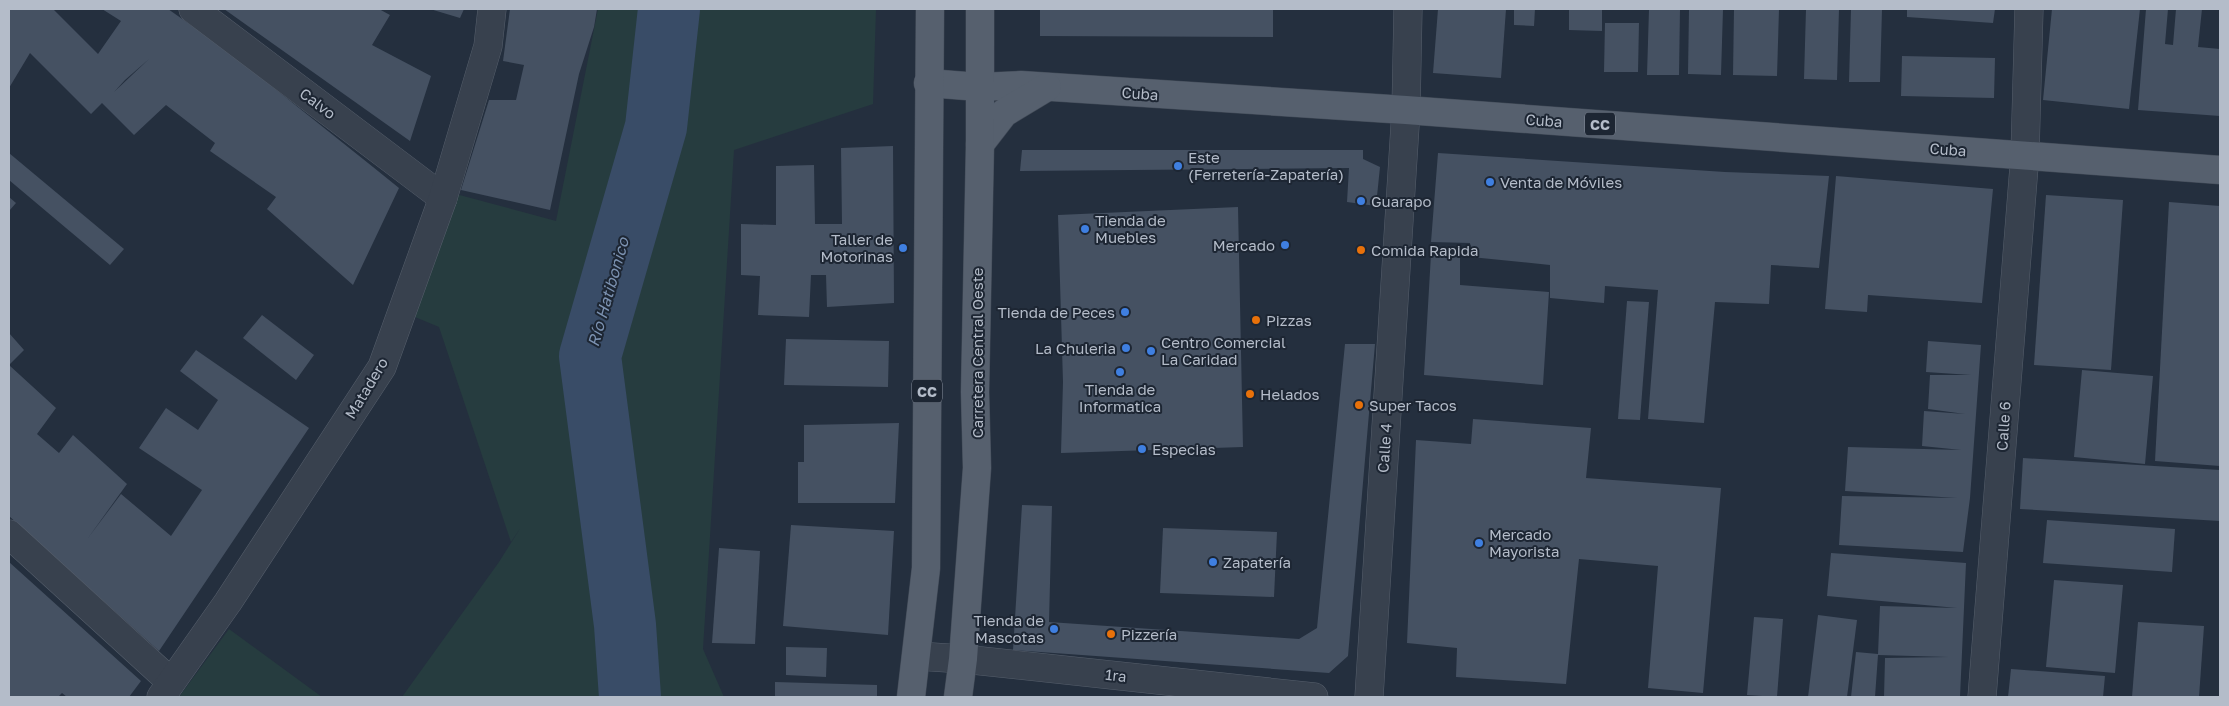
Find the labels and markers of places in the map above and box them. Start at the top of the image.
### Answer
place label: Este (Ferretería-Zapatería) [1188,148,1344,183]
marker: Este (Ferretería-Zapatería) [1172,160,1184,172]
place label: Venta de Móviles [1500,173,1622,191]
marker: Venta de Móviles [1484,176,1496,188]
place label: Guarapo [1371,192,1432,210]
marker: Guarapo [1355,195,1367,207]
place label: Tienda de Muebles [1095,211,1166,246]
marker: Tienda de Muebles [1079,223,1091,235]
place label: Taller de Motorinas [821,230,893,265]
place label: Mercado [1213,236,1275,254]
marker: Mercado [1279,239,1291,251]
place label: Comida Rapida [1371,241,1478,259]
marker: Taller de Motorinas [897,242,909,254]
marker: Comida Rapida [1355,244,1367,256]
place label: Tienda de Peces [997,303,1115,321]
marker: Tienda de Peces [1119,306,1131,318]
place label: Pizzas [1266,311,1312,329]
marker: Pizzas [1250,314,1262,326]
place label: Centro Comercial La Caridad [1161,333,1286,368]
place label: La Chuleria [1035,339,1116,357]
marker: La Chuleria [1120,342,1132,354]
marker: Centro Comercial La Caridad [1145,345,1157,357]
marker: Tienda de Informatica [1114,366,1126,378]
place label: Tienda de Informatica [1079,380,1161,415]
place label: Helados [1260,385,1320,403]
marker: Helados [1244,388,1256,400]
place label: Super Tacos [1369,396,1457,414]
marker: Super Tacos [1353,399,1365,411]
place label: Especias [1152,440,1216,458]
marker: Especias [1136,443,1148,455]
place label: Mercado Mayorista [1489,525,1559,560]
marker: Mercado Mayorista [1473,537,1485,549]
place label: Zapatería [1223,553,1291,571]
marker: Zapatería [1207,556,1219,568]
place label: Tienda de Mascotas [973,611,1044,646]
marker: Tienda de Mascotas [1048,623,1060,635]
place label: Pizzería [1121,625,1177,643]
marker: Pizzería [1105,628,1117,640]

